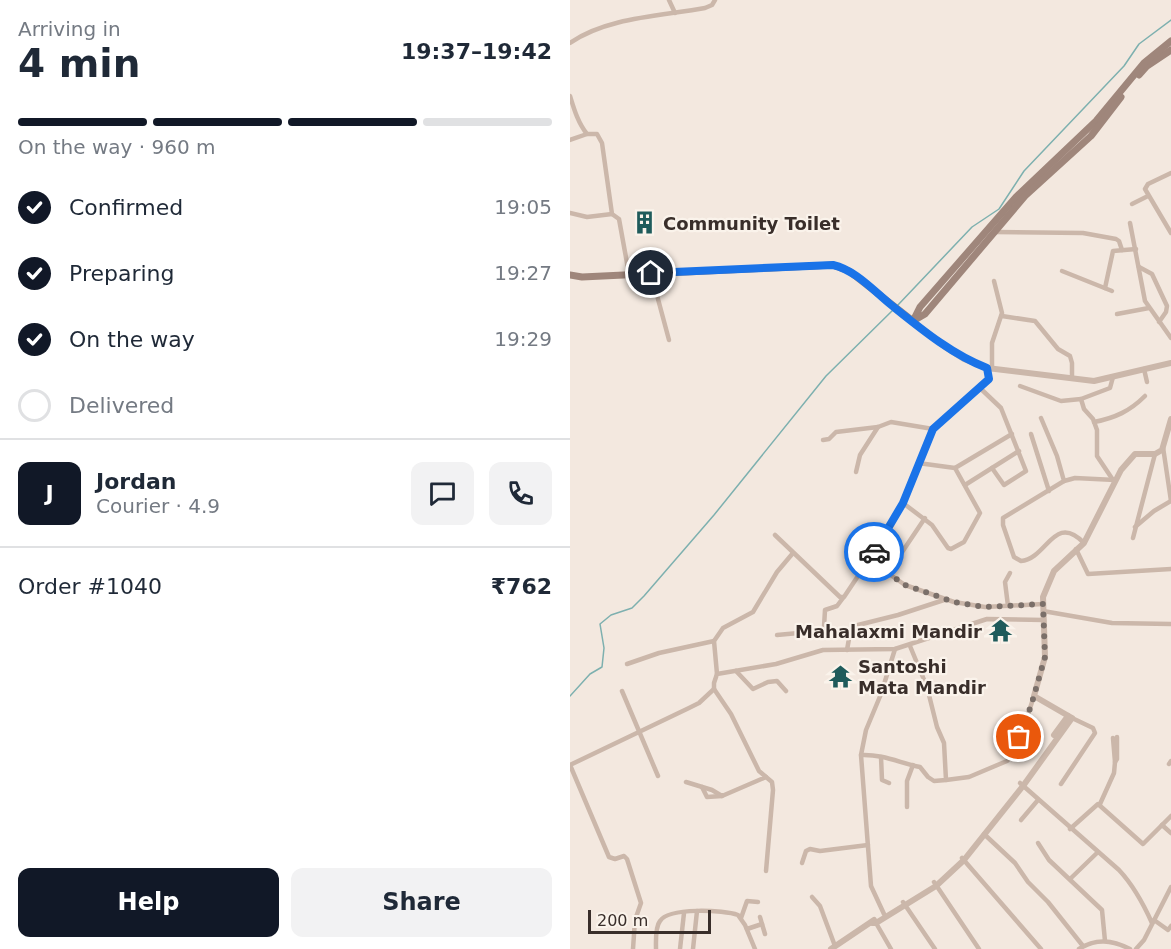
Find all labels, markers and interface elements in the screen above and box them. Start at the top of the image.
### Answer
text: Arriving in [18,17,121,41]
text: 19:37–19:42 [401,39,552,64]
text: 4 min [18,41,140,86]
text: On the way · 960 m [18,135,216,159]
icon: check [18,191,51,224]
text: Confirmed [69,195,183,220]
text: 19:05 [494,195,552,219]
building icon: Community Toilet [632,210,658,236]
place label: Community Toilet [663,213,840,234]
pin [625,247,676,298]
icon: home [634,256,667,289]
icon: check [18,257,51,290]
text: Preparing [69,261,175,286]
text: 19:27 [494,261,552,285]
icon: check [18,323,51,356]
text: On the way [69,327,195,352]
text: 19:29 [494,327,552,351]
text: Delivered [69,393,174,418]
button: chat [411,462,474,525]
button: phone [489,462,552,525]
text: Jordan [96,469,176,494]
text: J [45,481,54,506]
text: Courier · 4.9 [96,494,220,518]
courier [844,522,904,582]
icon: car [858,536,891,569]
text: Order #1040 [18,574,162,599]
text: ₹762 [491,574,552,599]
temple icon: Mahalaxmi Mandir [987,618,1013,644]
place label: Mahalaxmi Mandir [795,621,982,642]
place label: Santoshi Mata Mandir [858,656,986,698]
temple icon: Santoshi Mata Mandir [827,663,853,689]
pin [993,711,1044,762]
icon: bag [1002,720,1035,753]
button: Help [18,868,279,937]
button: Share [291,868,552,937]
scale bar [588,907,711,934]
text: 200 m [597,911,648,930]

